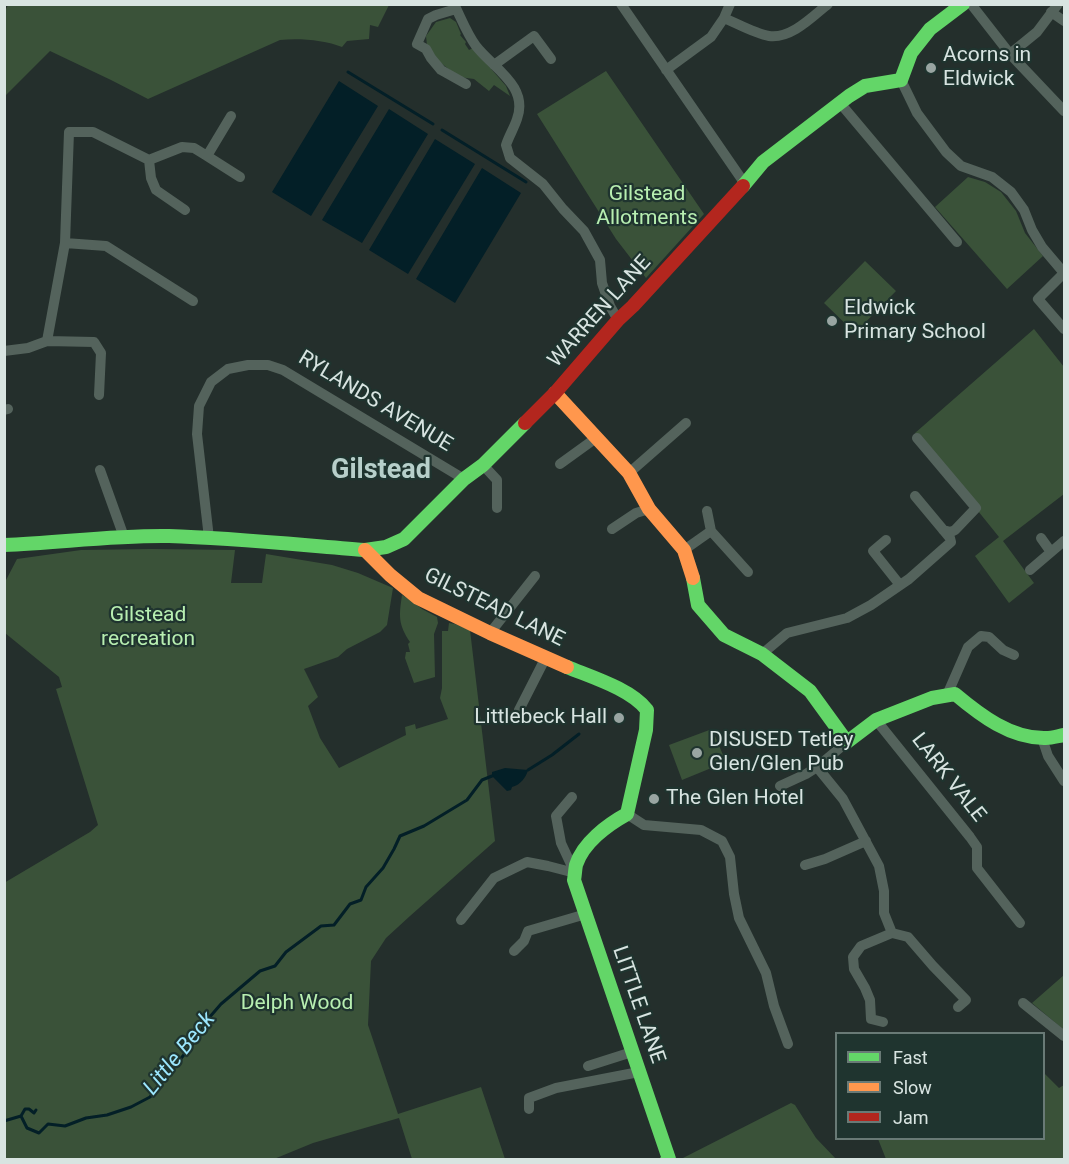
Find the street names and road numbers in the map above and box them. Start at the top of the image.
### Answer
street label: WARREN LANE [543,251,657,373]
street label: RYLANDS AVENUE [293,346,457,458]
street label: GILSTEAD LANE [420,563,568,653]
street label: LARK VALE [905,728,991,828]
street label: LITTLE LANE [606,943,670,1067]

